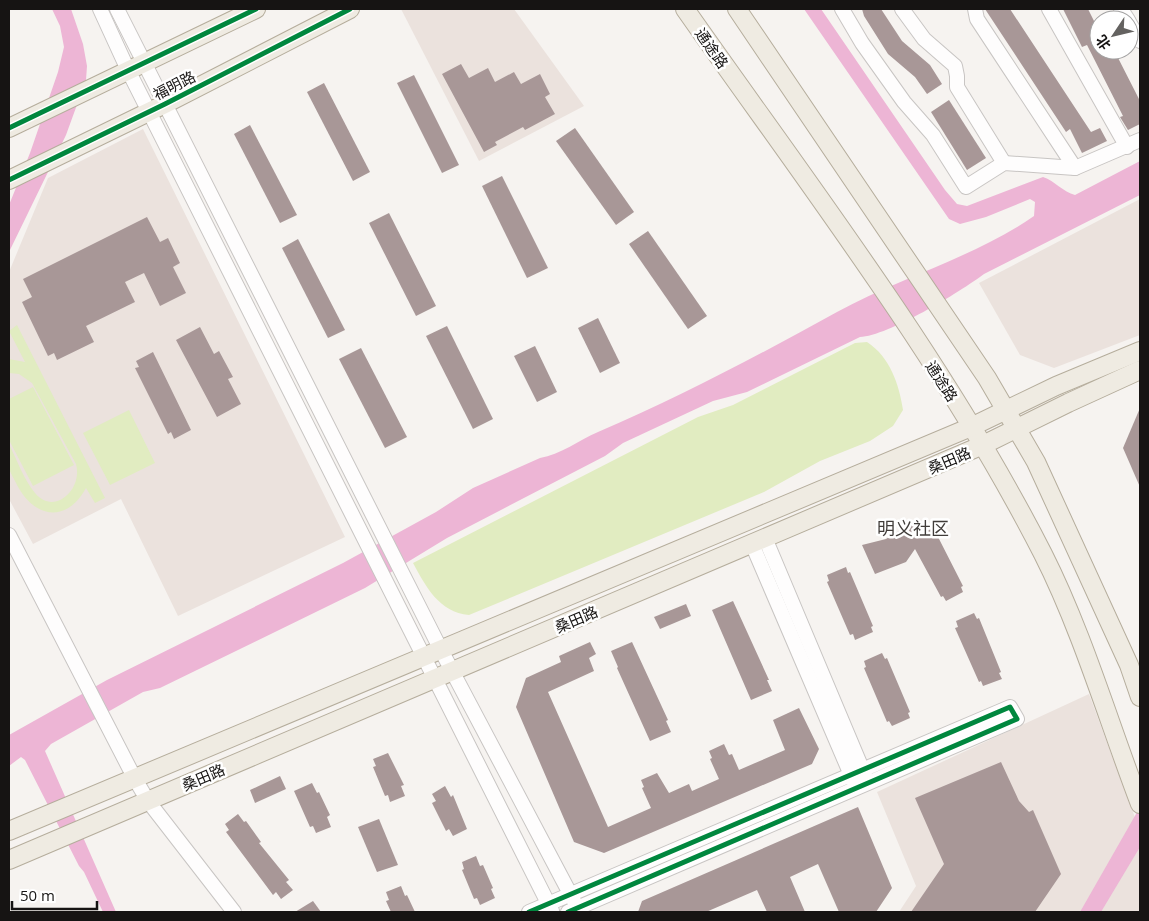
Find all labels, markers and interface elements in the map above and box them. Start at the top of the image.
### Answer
north arrow [1089,10,1139,60]
street label: 通途路 [691,24,733,72]
text: 北 [1091,32,1115,54]
street label: 福明路 [149,66,199,104]
street label: 通途路 [921,357,963,405]
street label: 桑田路 [924,442,974,478]
district label: 明义社区 [877,516,949,540]
street label: 桑田路 [551,601,601,637]
street label: 桑田路 [178,759,228,795]
scale bar [12,878,98,910]
text: 50 m [20,885,55,905]

